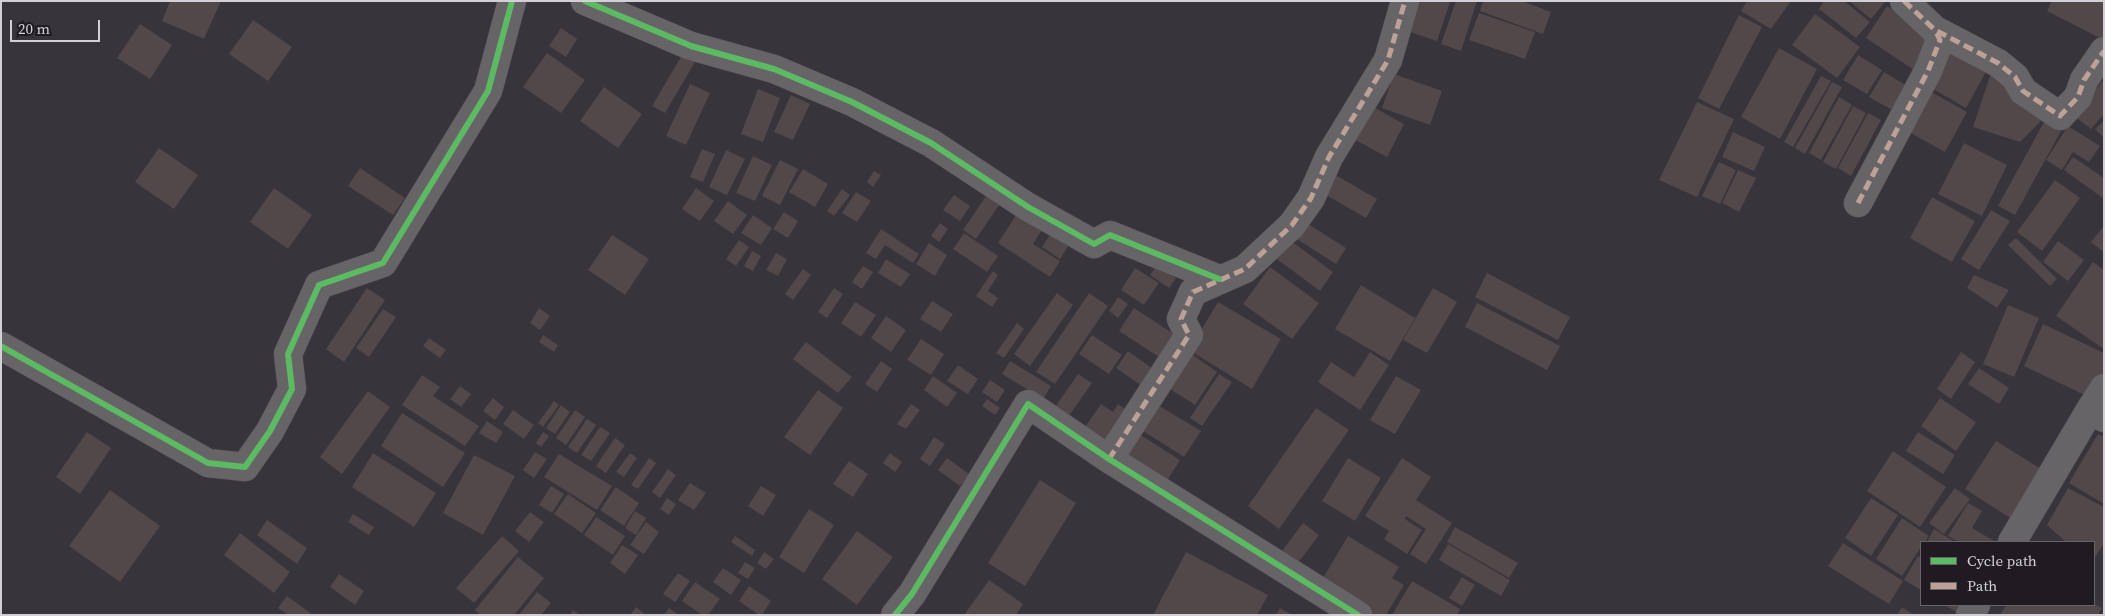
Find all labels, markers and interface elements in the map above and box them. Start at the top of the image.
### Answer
scale bar [12,10,102,42]
text: 20 m [18,18,50,39]
legend [1920,541,2095,606]
text: Cycle path [1967,550,2037,571]
text: Path [1967,575,1997,596]

